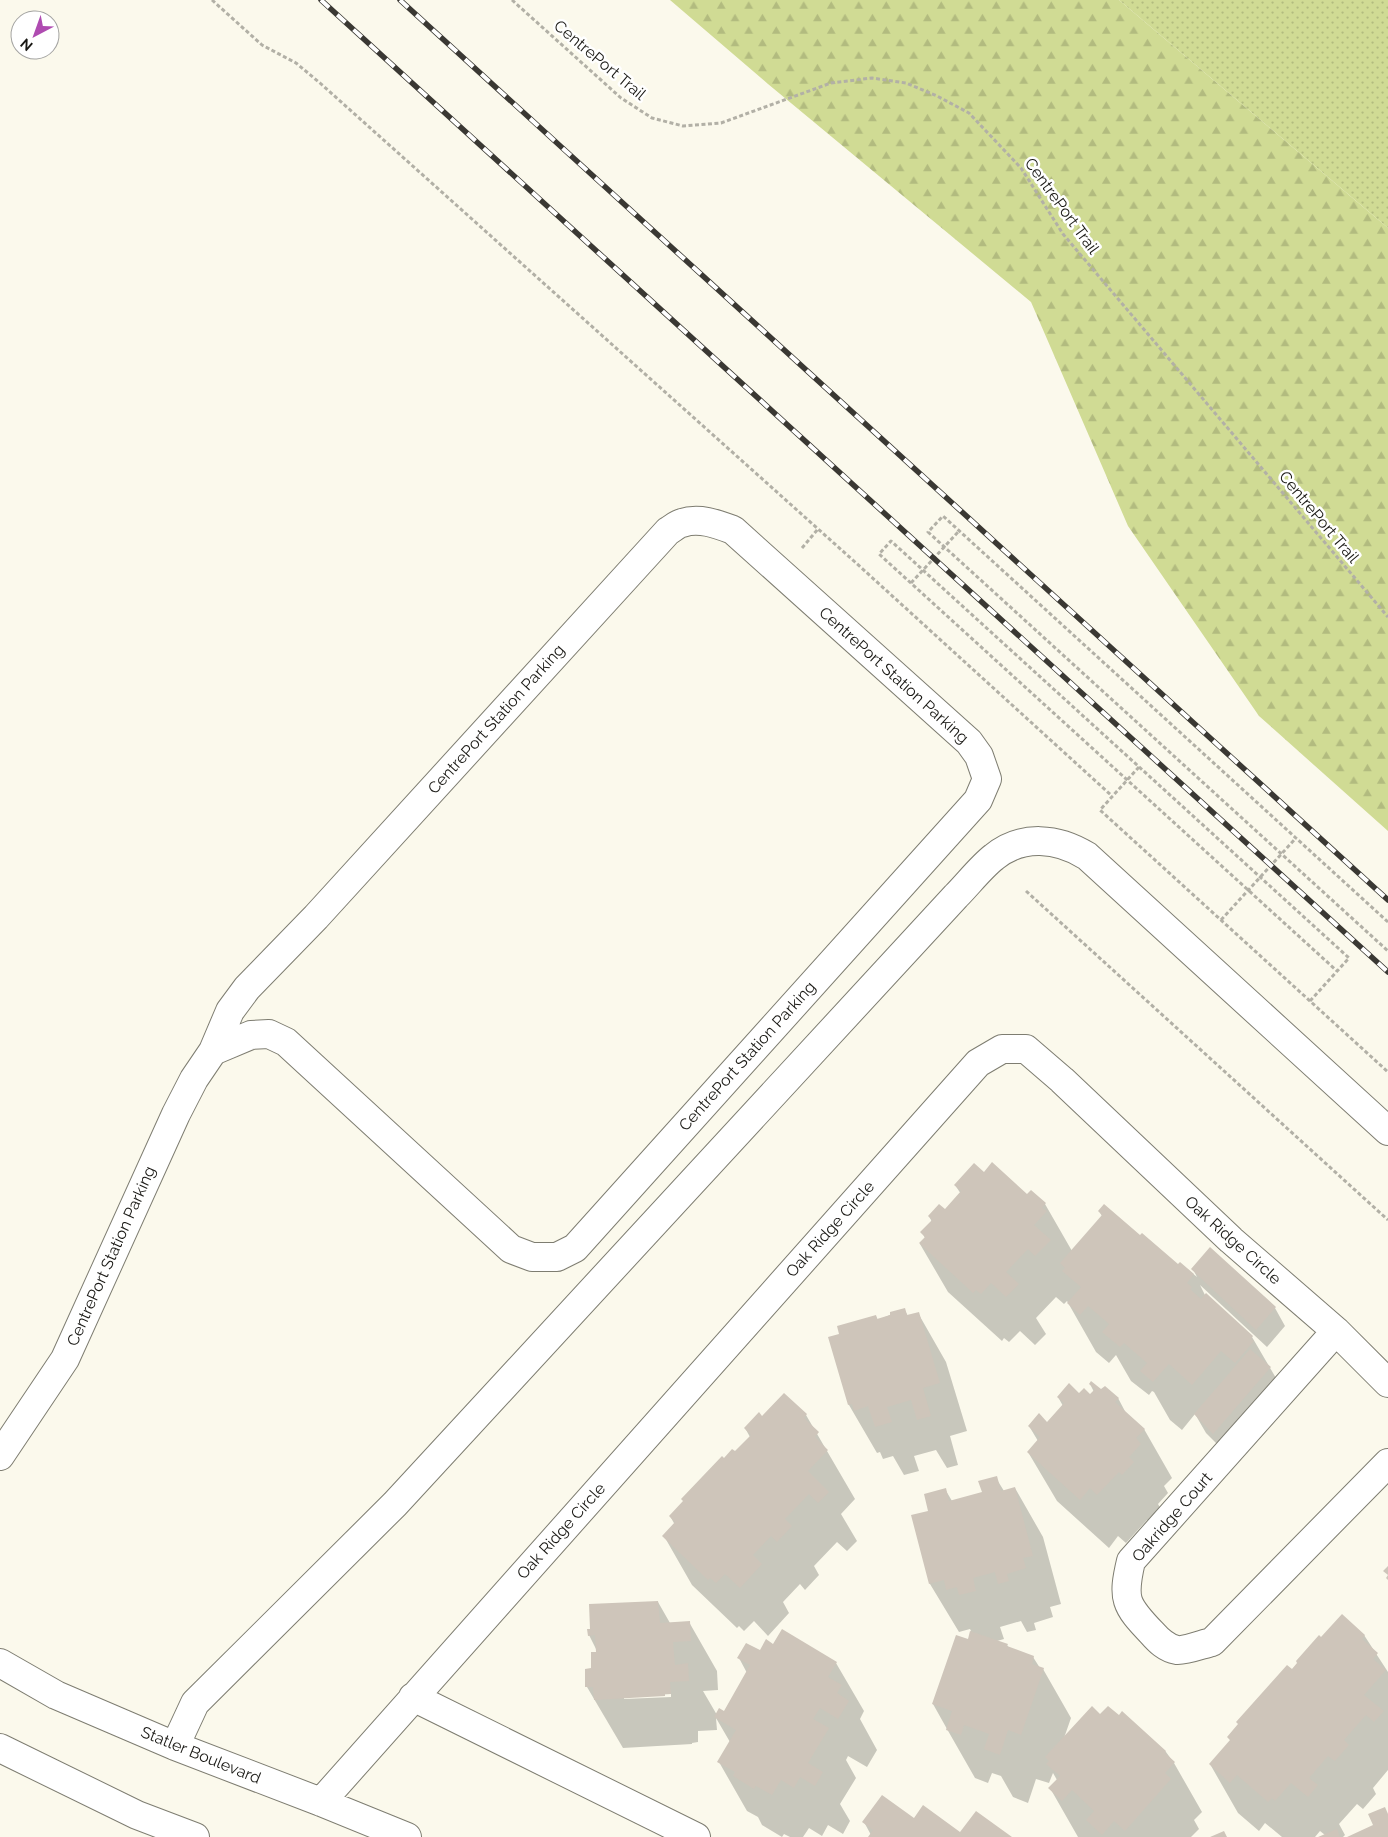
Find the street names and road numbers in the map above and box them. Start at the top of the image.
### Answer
street label: CentrePort Trail [550,16,650,104]
street label: CentrePort Trail [1021,154,1104,258]
street label: CentrePort Trail [1275,467,1363,567]
street label: CentrePort Station Parking [815,603,973,747]
street label: CentrePort Station Parking [424,640,568,798]
street label: CentrePort Station Parking [675,977,819,1135]
street label: CentrePort Station Parking [63,1163,159,1349]
street label: Oak Ridge Circle [782,1177,878,1281]
street label: Oak Ridge Circle [1181,1192,1285,1288]
street label: Oakridge Court [1128,1468,1217,1566]
street label: Oak Ridge Circle [513,1479,609,1583]
street label: Statler Boulevard [138,1722,264,1788]

